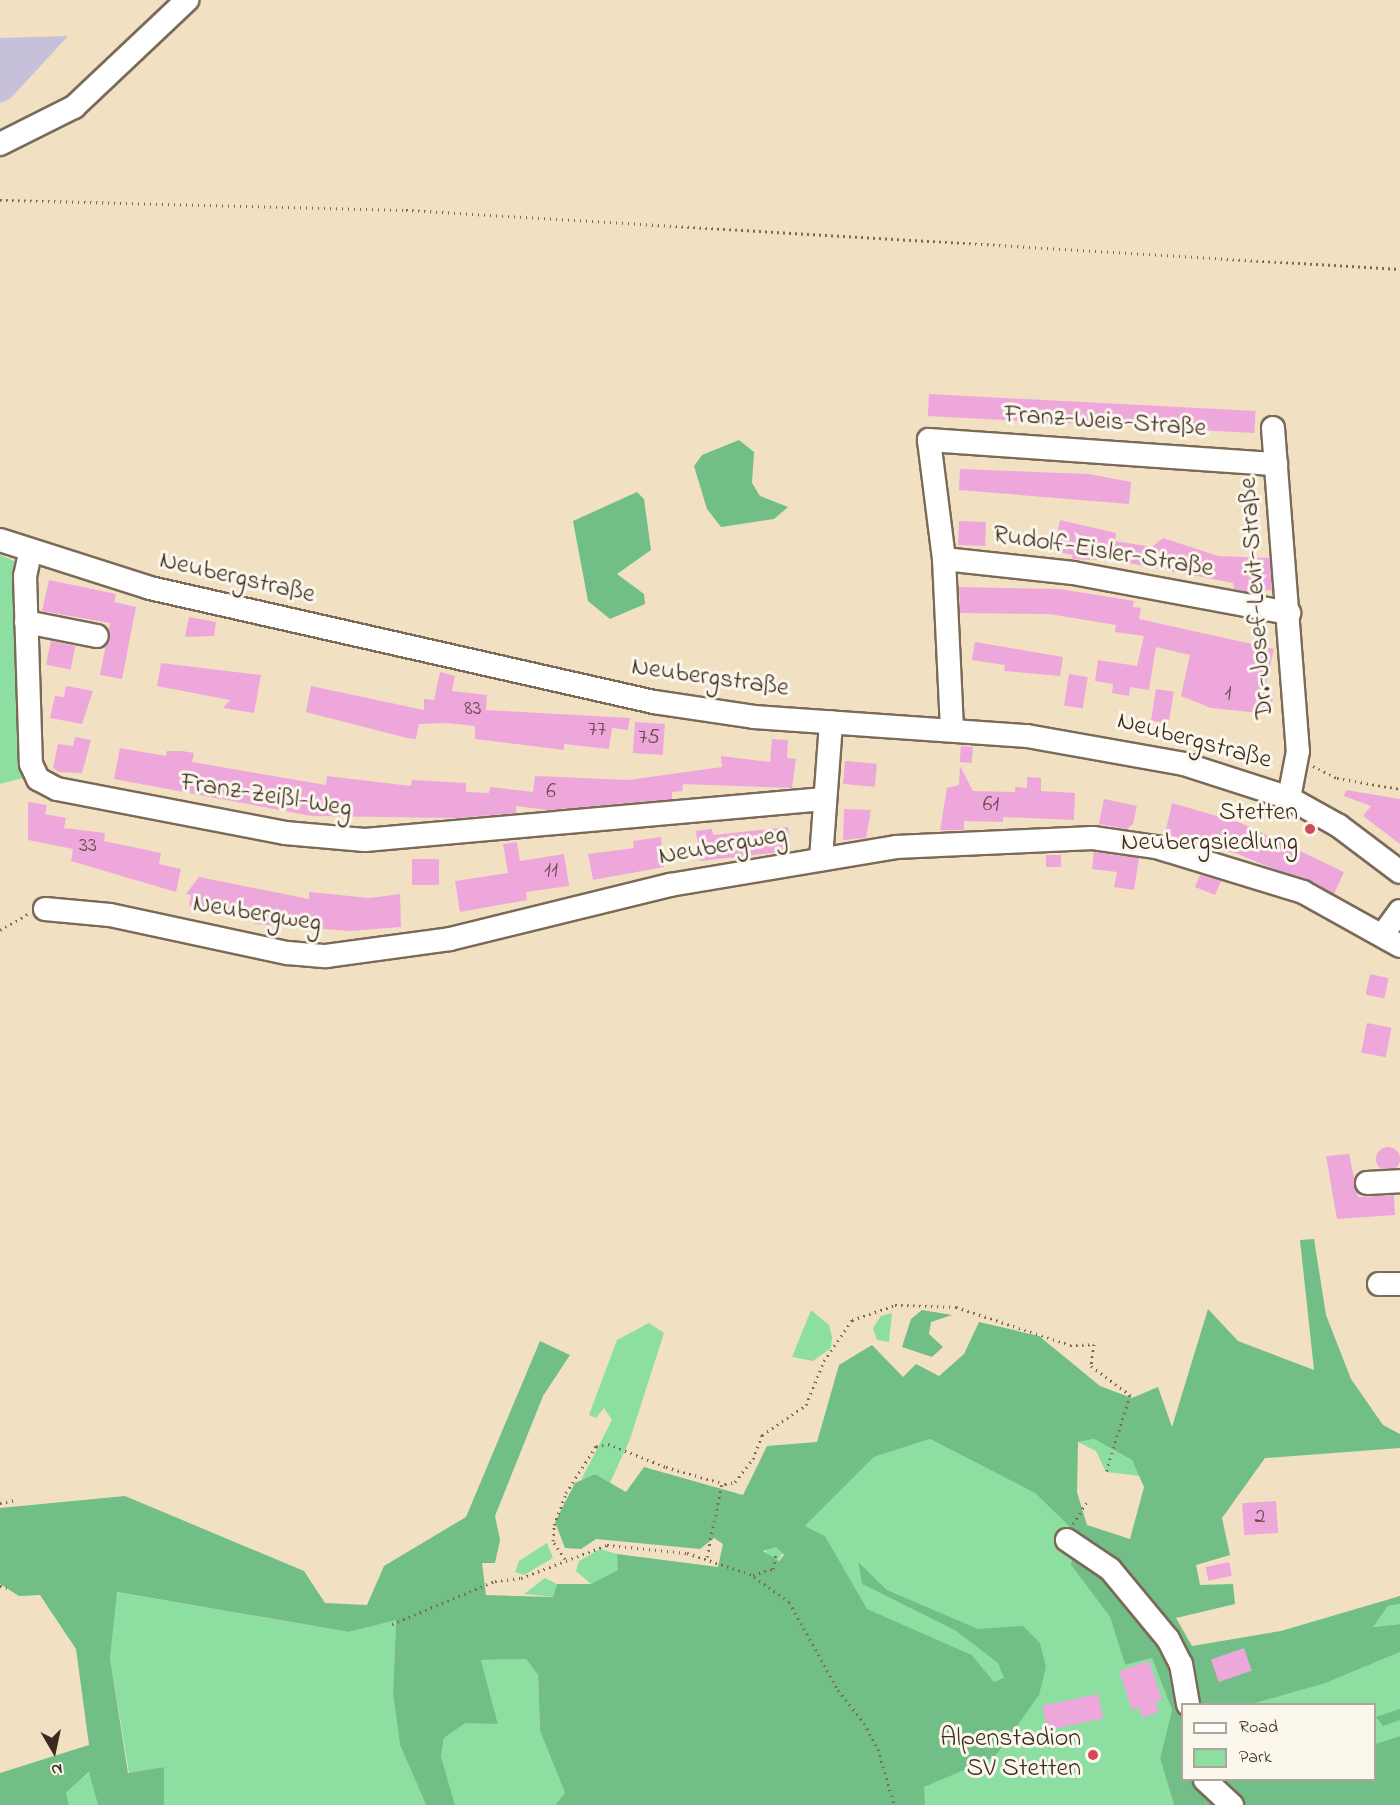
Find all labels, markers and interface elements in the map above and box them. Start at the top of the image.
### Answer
street label: Franz-Weis-Straße [1003,400,1207,446]
street label: Dr.-Josef-Levit-Straße [1234,476,1282,720]
street label: Rudolf-Eisler-Straße [990,520,1216,586]
street label: Neubergstraße [156,546,318,612]
street label: Neubergstraße [629,653,791,705]
house number: 1 [1225,682,1231,708]
house number: 83 [464,697,482,723]
street label: Neubergstraße [1113,706,1275,778]
house number: 77 [588,718,606,744]
house number: 75 [638,726,660,752]
street label: Franz-Zeißl-Weg [178,768,354,826]
house number: 6 [546,780,556,806]
house number: 61 [983,793,999,819]
place label: Stetten Neubergsiedlung [1121,798,1298,860]
street label: Neubergweg [657,820,789,874]
marker: Stetten Neubergsiedlung [1303,822,1317,836]
house number: 33 [79,834,97,860]
house number: 11 [544,859,558,885]
street label: Neubergweg [191,889,323,941]
house number: 2 [1255,1505,1265,1531]
legend [1181,1703,1376,1781]
text: Road [1239,1715,1278,1741]
north arrow [24,1721,84,1781]
place label: Alpenstadion SV Stetten [940,1724,1081,1786]
text: Park [1239,1745,1272,1771]
marker: Alpenstadion SV Stetten [1086,1748,1100,1762]
text: N [50,1756,64,1781]

